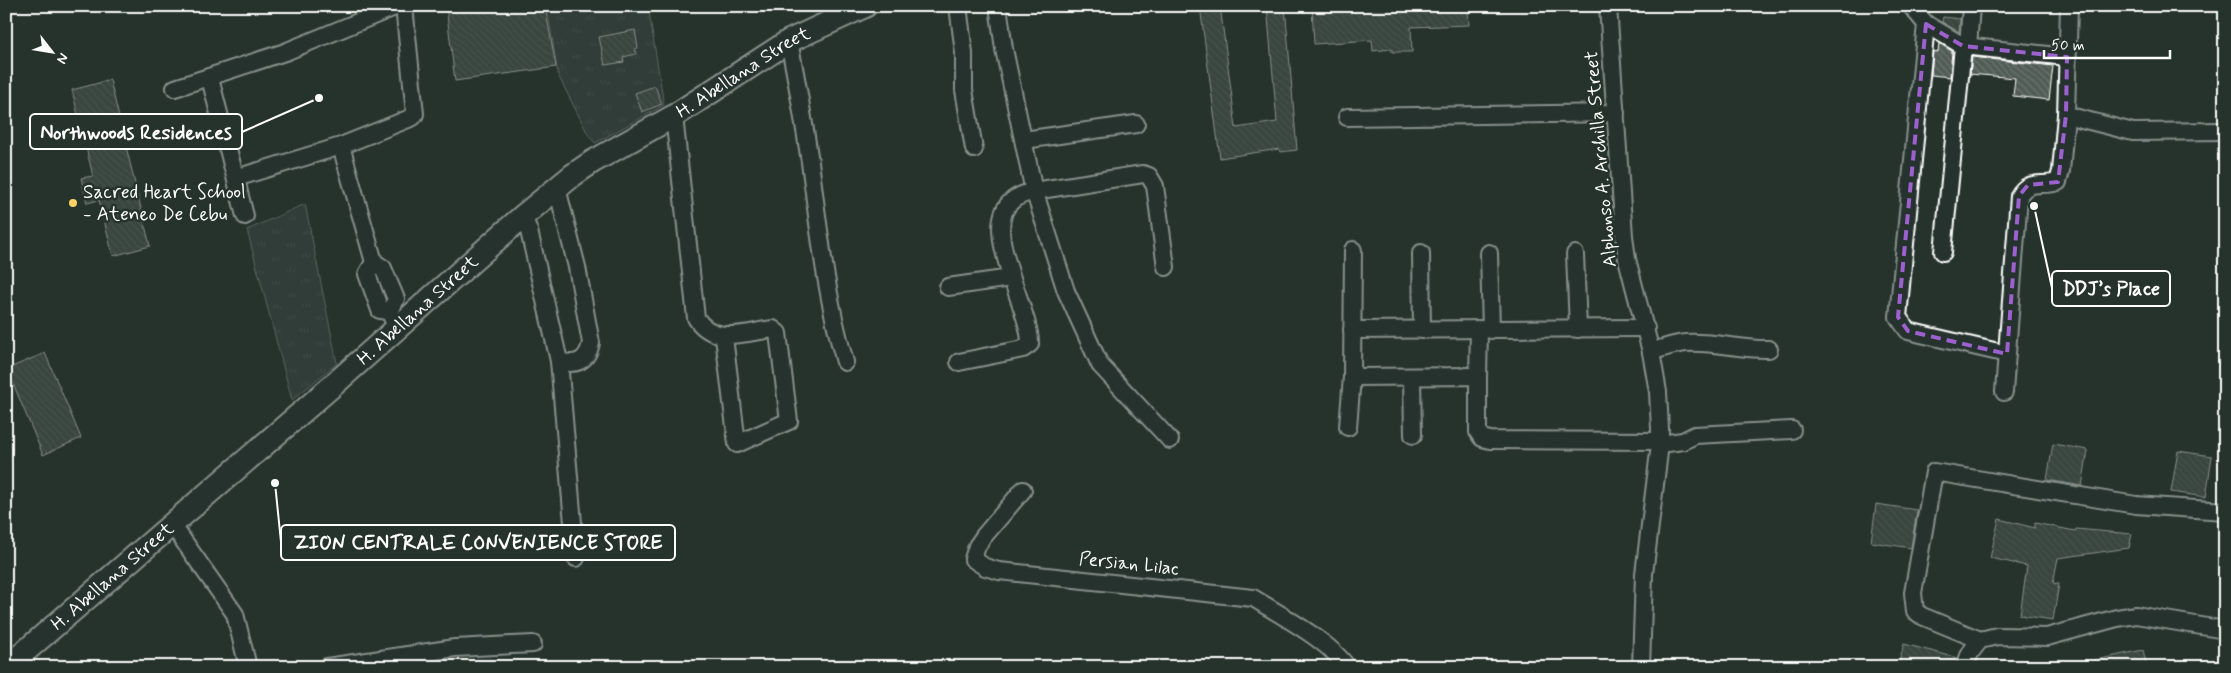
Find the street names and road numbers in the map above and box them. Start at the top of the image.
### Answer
street label: H. Abellana Street [671,20,814,124]
street label: Alphonso A. Archilla Street [1579,50,1623,268]
street label: H. Abellana Street [351,249,484,371]
street label: H. Abellana Street [45,516,179,636]
street label: Persian Lilac [1078,546,1180,582]

